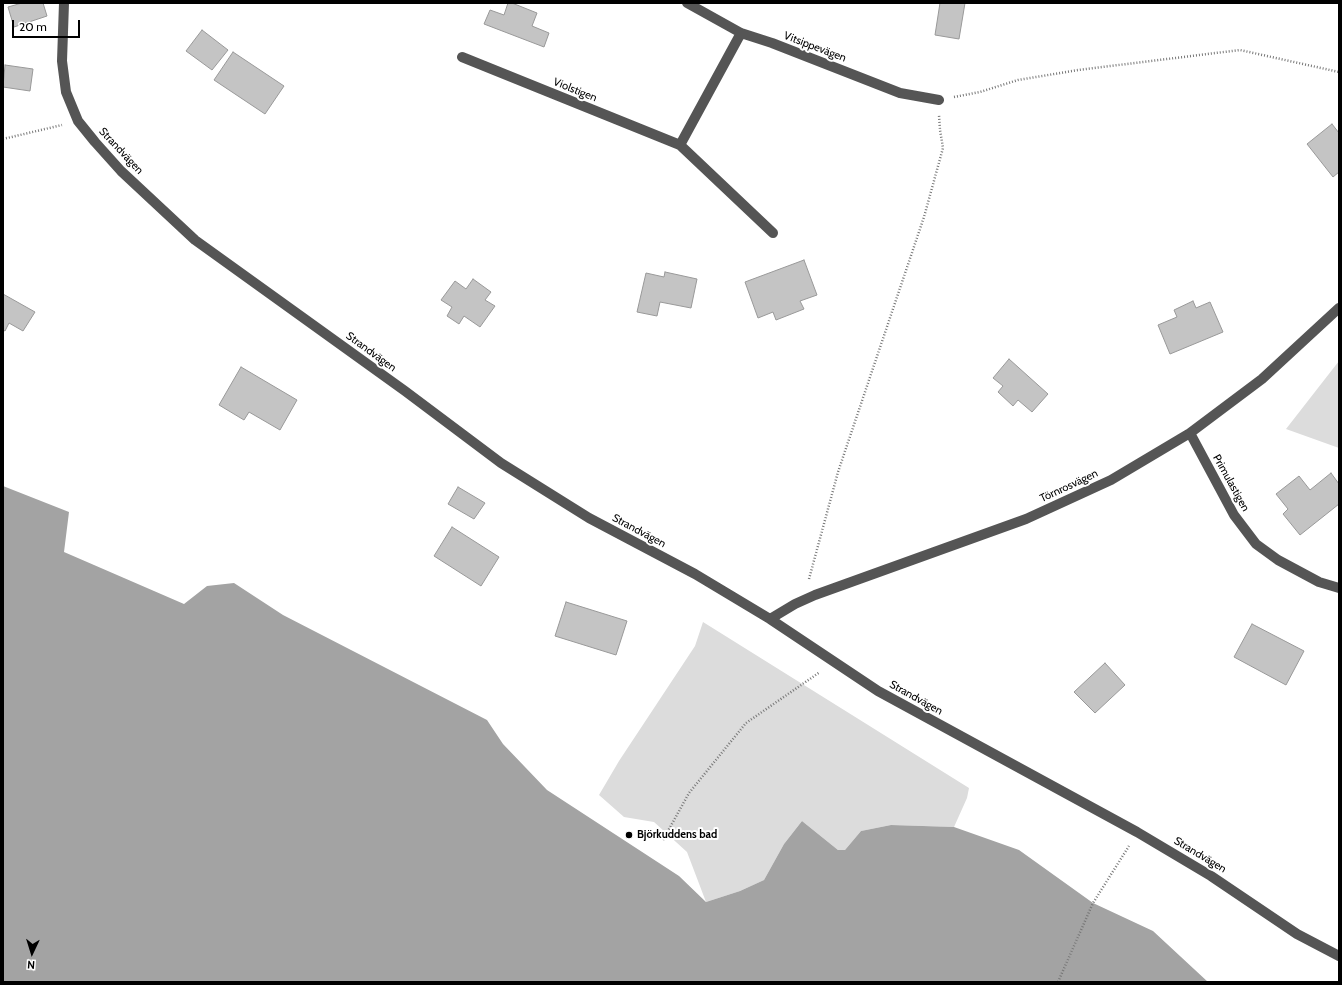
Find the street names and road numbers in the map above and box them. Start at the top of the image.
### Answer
street label: Vitsippevägen [782,29,848,65]
street label: Violstigen [551,75,599,105]
street label: Strandvägen [96,125,146,177]
street label: Strandvägen [343,329,399,375]
street label: Primulastigen [1210,452,1252,514]
street label: Törnrosvägen [1038,467,1100,505]
street label: Strandvägen [610,511,668,551]
street label: Strandvägen [887,678,945,718]
street label: Strandvägen [1171,834,1229,876]

